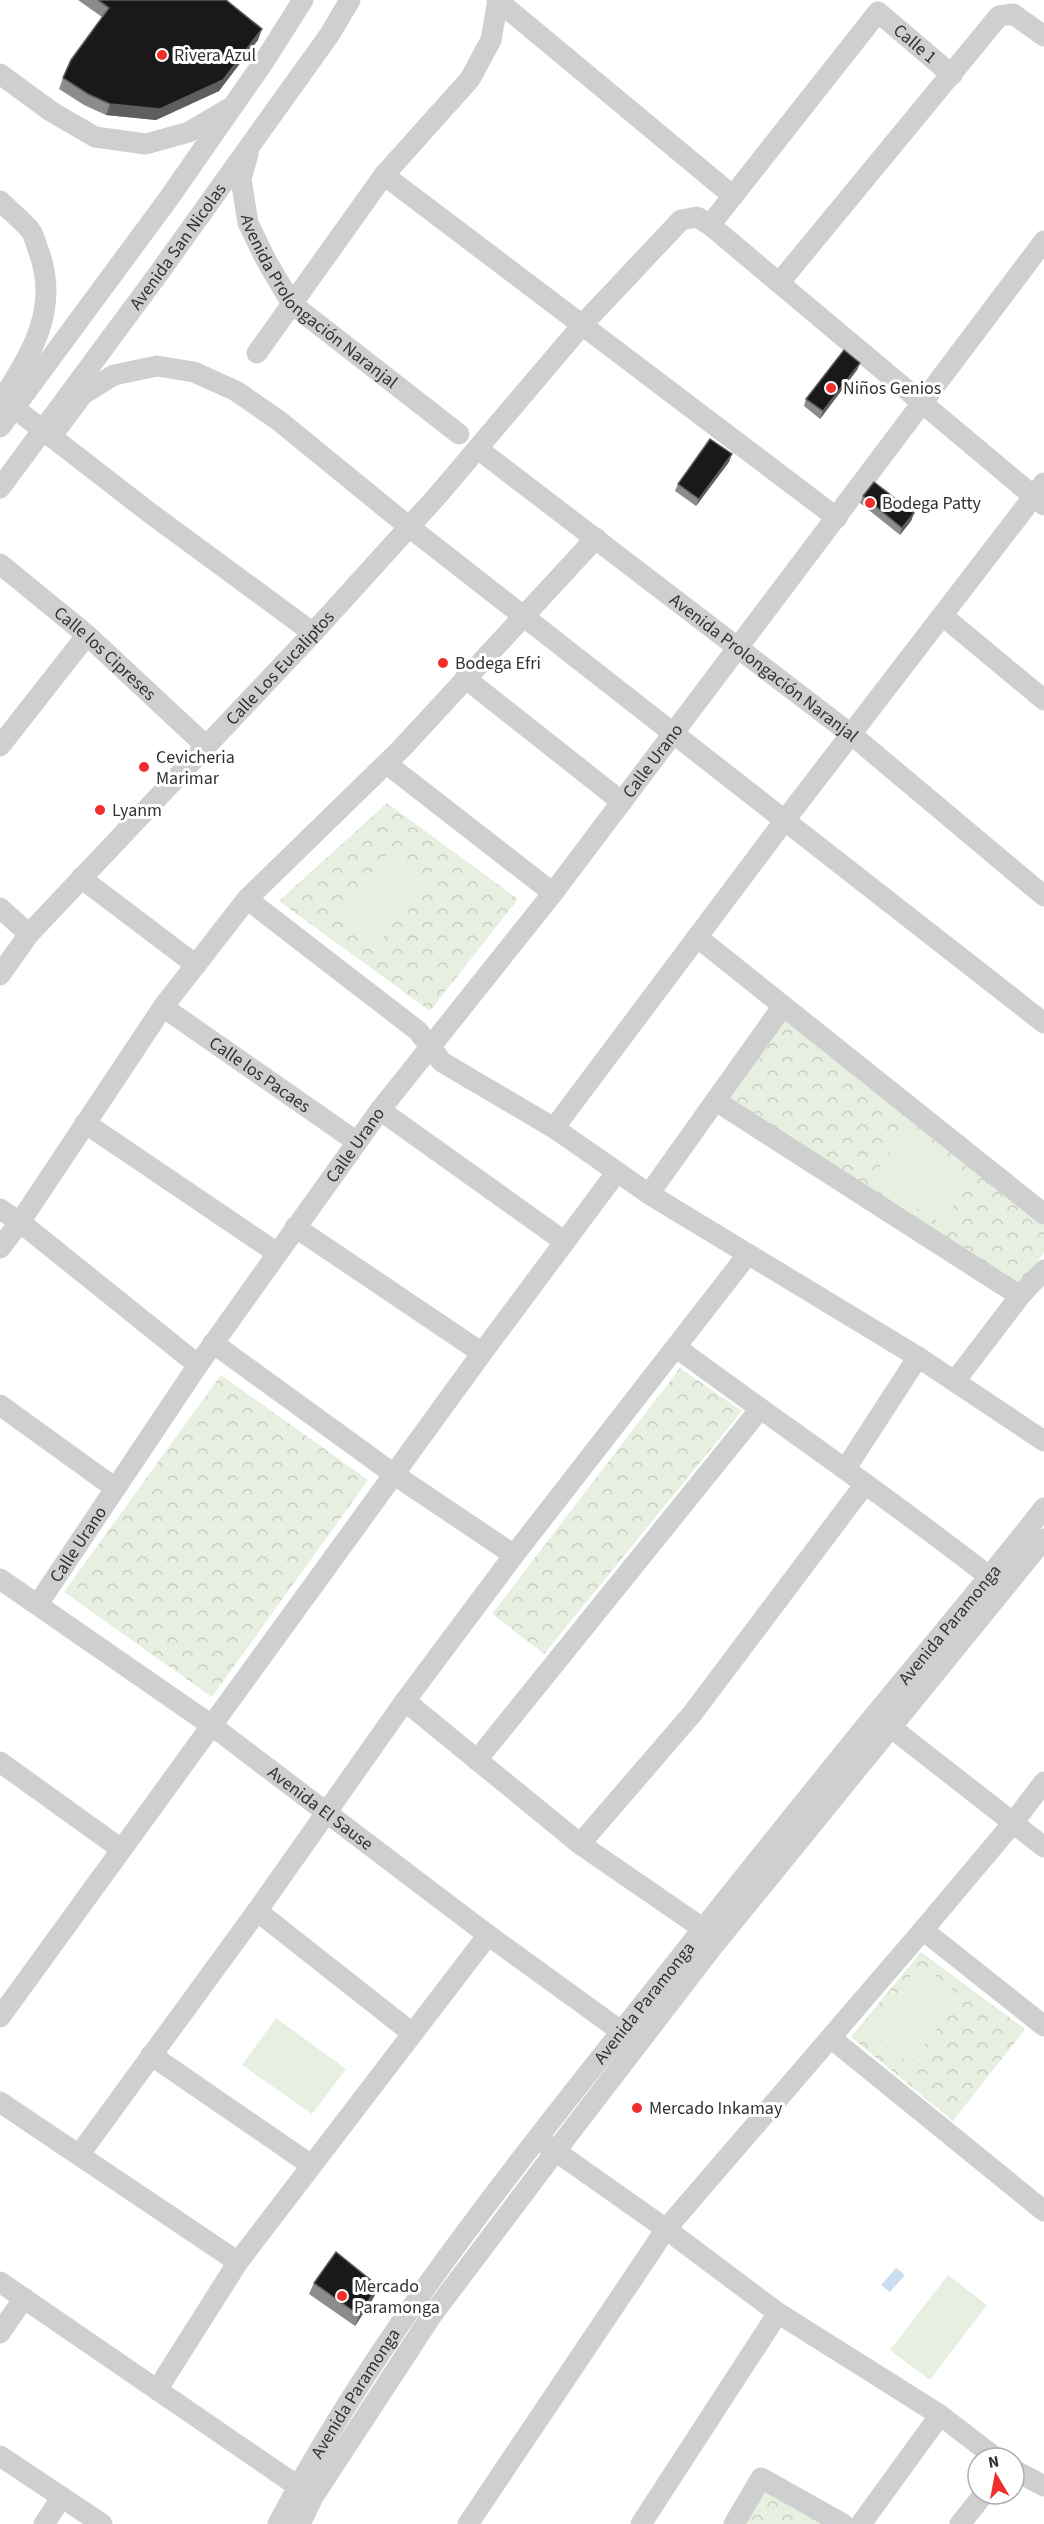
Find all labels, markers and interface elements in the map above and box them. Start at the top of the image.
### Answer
street label: Calle 1 [888,18,942,70]
place label: Rivera Azul [174,43,256,68]
marker: Rivera Azul [155,48,169,62]
street label: Avenida San Nicolas [124,178,232,315]
street label: Avenida Prolongación Naranjal [234,213,403,395]
place label: Niños Genios [843,376,941,401]
marker: Niños Genios [824,381,838,395]
place label: Bodega Patty [882,491,982,516]
marker: Bodega Patty [863,496,877,510]
street label: Avenida Prolongación Naranjal [664,588,864,748]
street label: Calle los Cipreses [48,601,162,706]
street label: Calle Los Eucaliptos [220,605,340,731]
place label: Bodega Efri [455,651,541,676]
marker: Bodega Efri [436,656,450,670]
street label: Calle Urano [617,719,689,803]
place label: Cevicheria Marimar [156,745,235,791]
marker: Cevicheria Marimar [137,760,151,774]
place label: Lyanm [112,798,162,823]
marker: Lyanm [93,803,107,817]
street label: Calle los Pacaes [204,1031,315,1119]
street label: Calle Urano [320,1102,391,1188]
street label: Calle Urano [44,1501,113,1588]
street label: Avenida Paramonga [893,1559,1007,1690]
street label: Avenida El Sause [262,1760,378,1857]
street label: Avenida Paramonga [588,1937,701,2069]
place label: Mercado Inkamay [649,2096,783,2121]
marker: Mercado Inkamay [630,2101,644,2115]
place label: Mercado Paramonga [354,2274,440,2320]
marker: Mercado Paramonga [335,2289,349,2303]
street label: Avenida Paramonga [305,2323,407,2463]
north arrow [966,2446,1026,2506]
text: N [986,2450,1001,2474]

